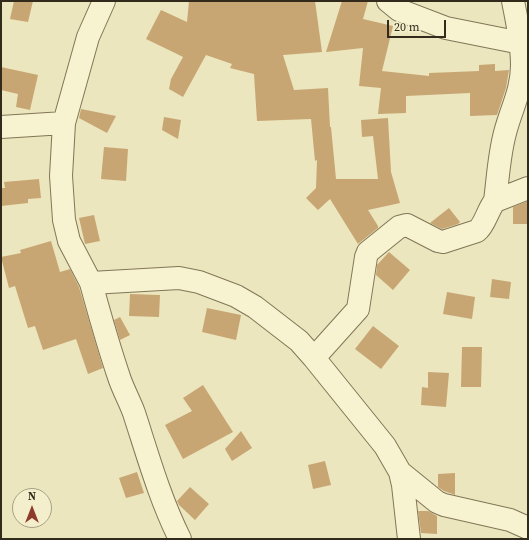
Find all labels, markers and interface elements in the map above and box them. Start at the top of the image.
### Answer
scale bar [389,12,448,38]
text: 20 m [394,19,420,35]
north arrow [12,488,52,528]
text: N [28,489,36,504]

